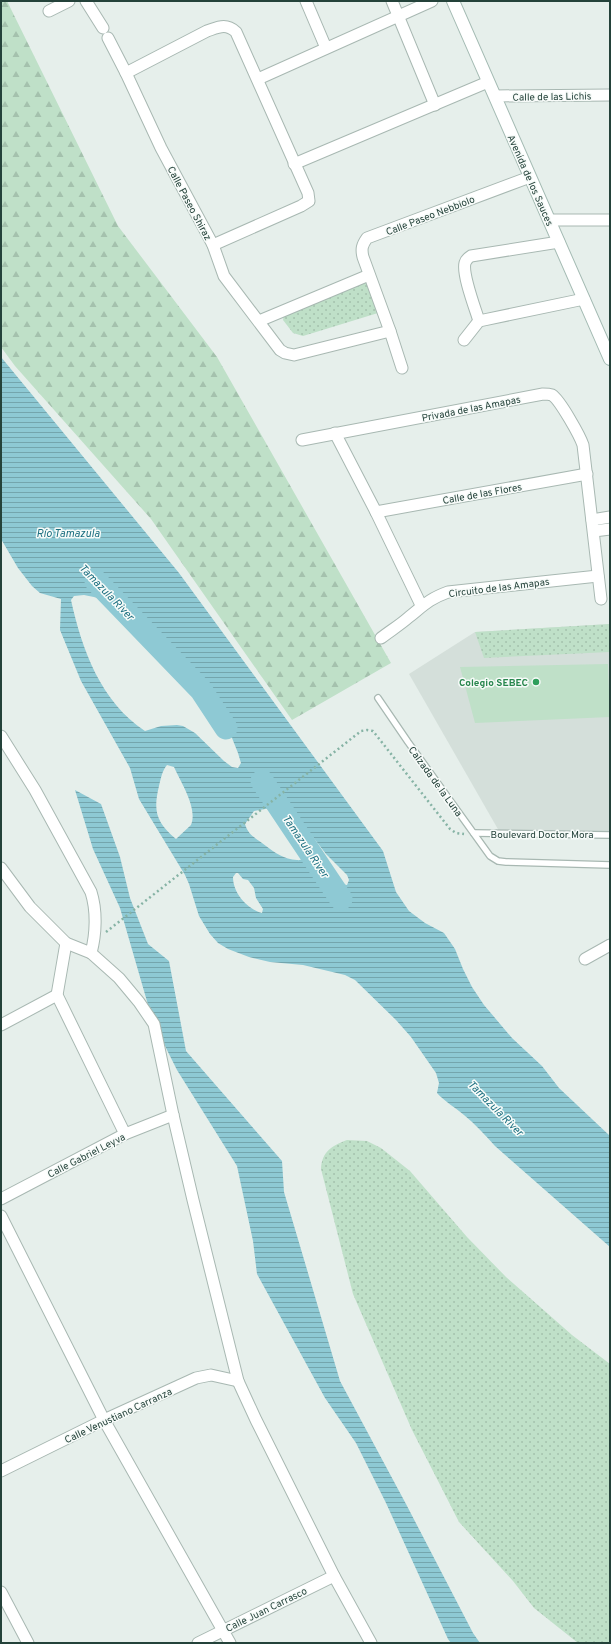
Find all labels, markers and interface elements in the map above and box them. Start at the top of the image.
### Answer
street label: Calle de las Lichis [512,90,592,105]
street label: Avenida de los Sauces [504,133,556,229]
street label: Calle Paseo Shiraz [164,164,214,243]
street label: Calle Paseo Nebbiolo [384,193,477,239]
street label: Privada de las Amapas [421,393,522,425]
street label: Calle de las Flores [442,481,523,508]
water label: Río Tamazula [36,527,100,541]
water label: Tamazula River [76,562,137,624]
street label: Circuito de las Amapas [448,576,551,601]
place label: Colegio SEBEC [459,677,528,690]
marker: Colegio SEBEC [531,677,541,687]
street label: Calzada de la Luna [405,744,465,820]
water label: Tamazula River [279,812,332,881]
street label: Boulevard Doctor Mora [491,829,593,842]
water label: Tamazula River [464,1078,527,1140]
street label: Calle Gabriel Leyva [46,1131,128,1182]
street label: Calle Venustiano Carranza [63,1386,174,1447]
street label: Calle Juan Carrasco [224,1585,310,1636]

